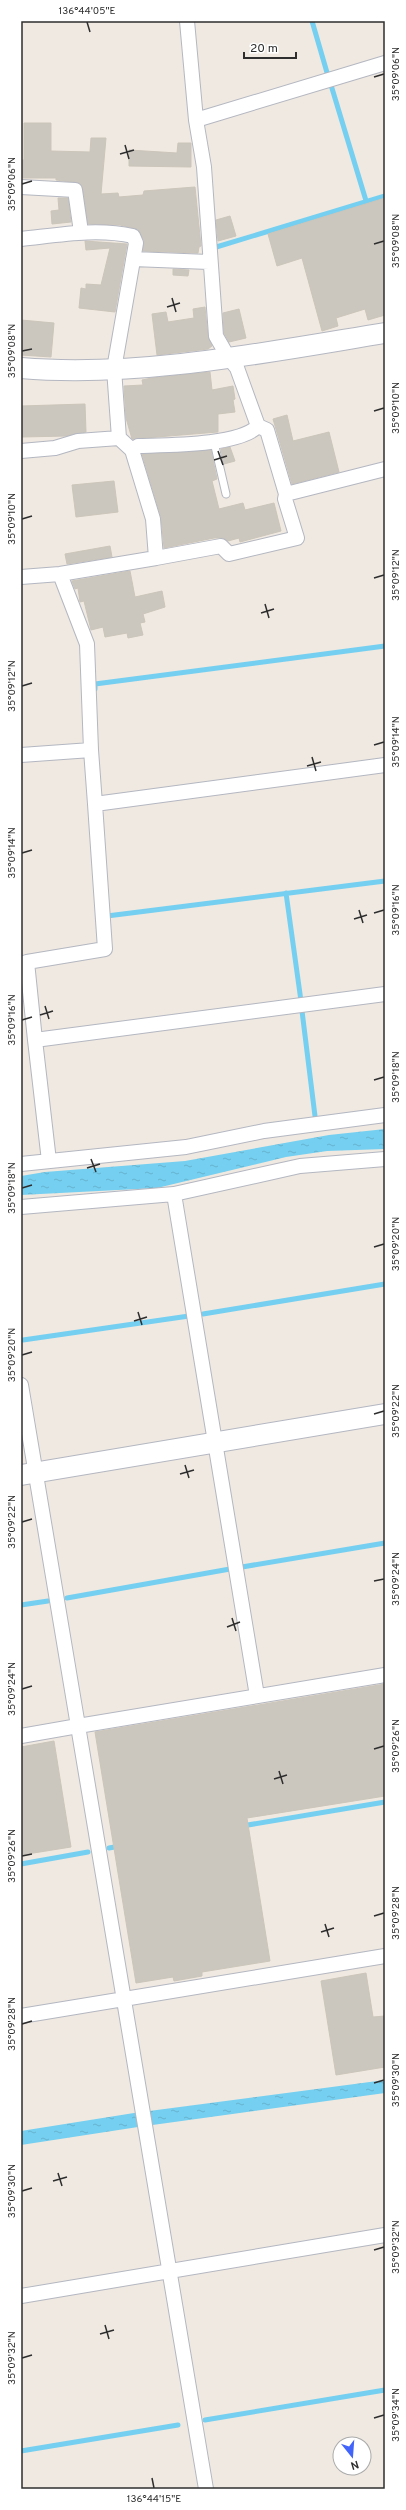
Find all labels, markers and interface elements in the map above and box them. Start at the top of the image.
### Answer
text: 136°44'05"E [58,5,116,18]
scale bar [244,34,296,60]
text: 20 m [250,41,278,57]
text: 35°09'06"N [390,47,403,101]
text: 35°09'06"N [6,157,19,211]
text: 35°09'08"N [390,214,403,268]
text: 35°09'08"N [6,324,19,378]
text: 35°09'10"N [390,382,403,434]
text: 35°09'10"N [6,493,19,545]
text: 35°09'12"N [390,549,403,601]
text: 35°09'12"N [6,660,19,712]
text: 35°09'14"N [390,716,403,768]
text: 35°09'14"N [6,827,19,879]
text: 35°09'16"N [390,884,403,936]
text: 35°09'16"N [6,994,19,1046]
text: 35°09'18"N [390,1051,403,1103]
text: 35°09'18"N [6,1162,19,1214]
text: 35°09'20"N [390,1217,403,1271]
text: 35°09'20"N [6,1328,19,1382]
text: 35°09'22"N [390,1384,403,1438]
text: 35°09'22"N [6,1495,19,1549]
text: 35°09'24"N [390,1552,403,1606]
text: 35°09'24"N [6,1662,19,1716]
text: 35°09'26"N [390,1719,403,1773]
text: 35°09'26"N [6,1829,19,1883]
text: 35°09'28"N [390,1886,403,1940]
text: 35°09'28"N [6,1997,19,2051]
text: 35°09'30"N [390,2053,403,2107]
text: 35°09'30"N [6,2164,19,2218]
text: 35°09'32"N [390,2220,403,2274]
text: 35°09'32"N [6,2331,19,2385]
text: 35°09'34"N [390,2388,403,2442]
north arrow [332,2436,372,2476]
text: N [349,2457,360,2472]
text: 136°44'15"E [127,2493,181,2506]

